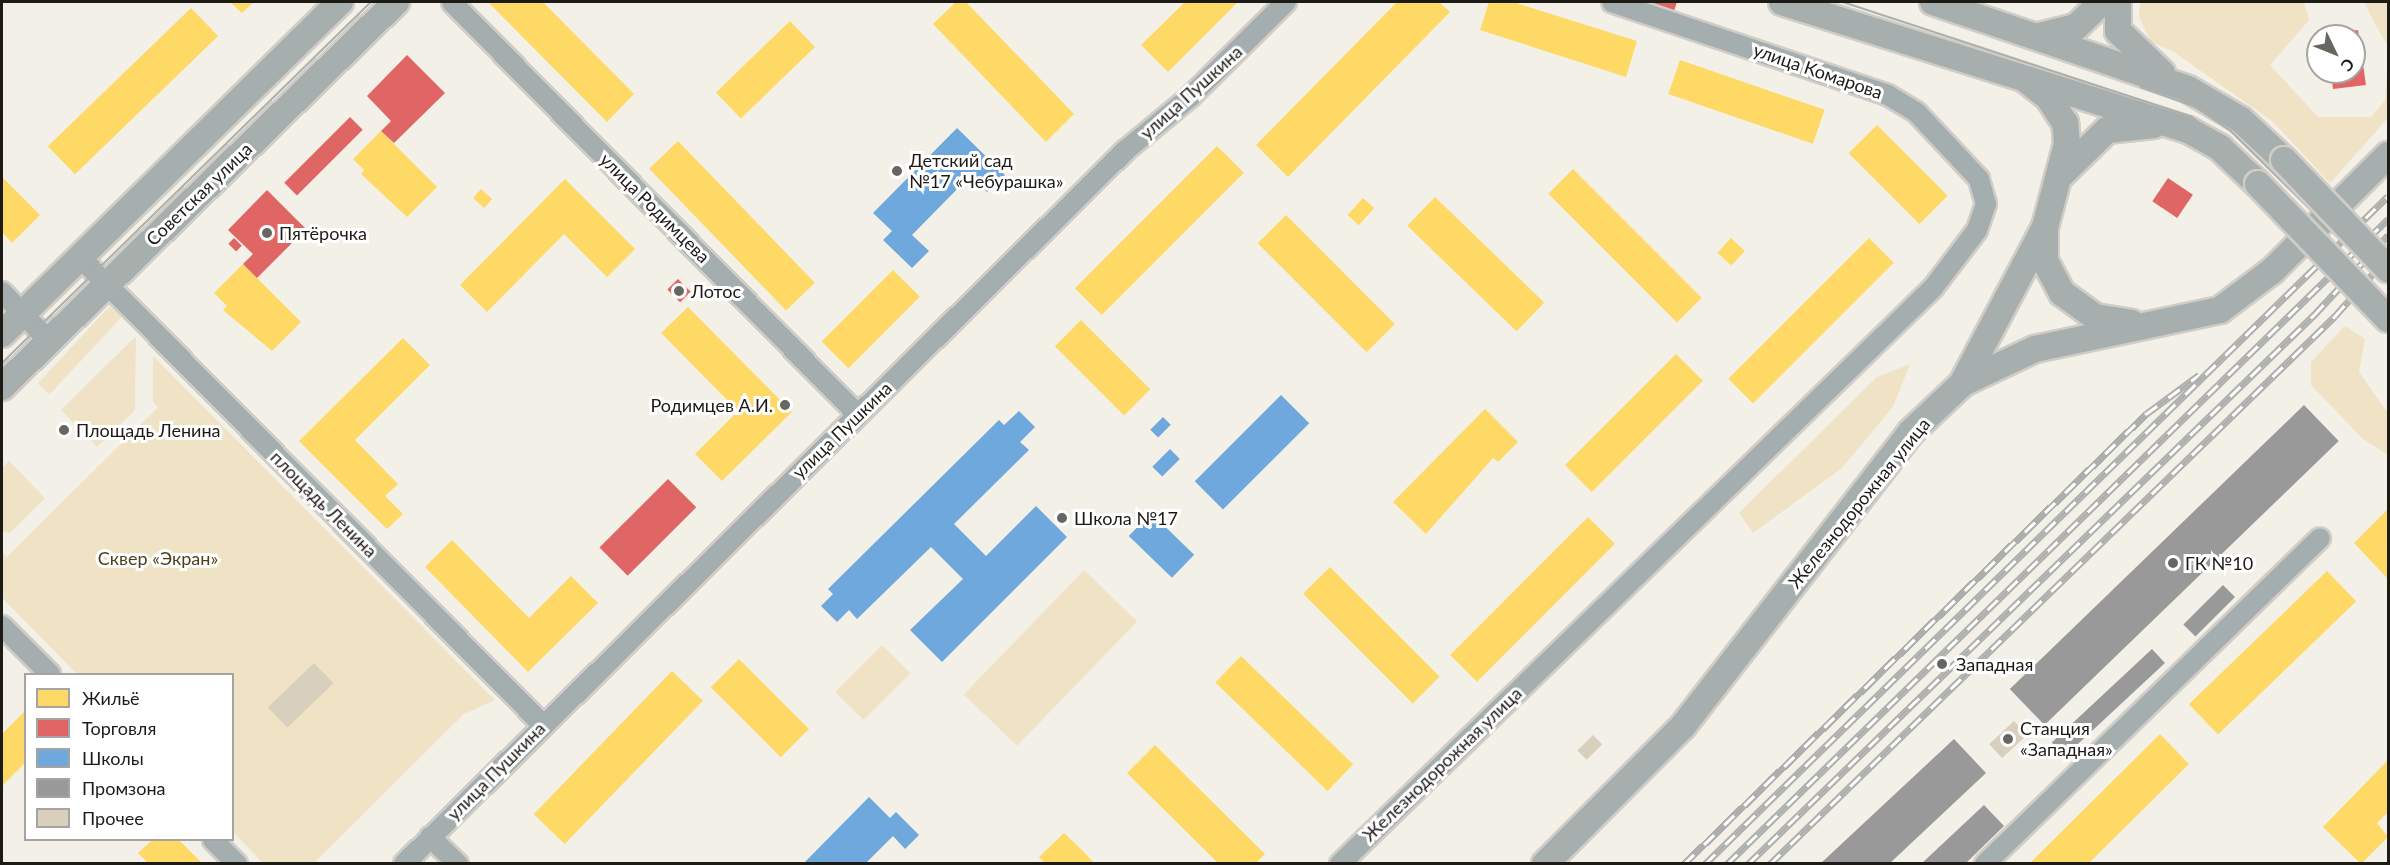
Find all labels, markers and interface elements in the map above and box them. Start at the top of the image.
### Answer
north arrow [2306,24,2366,84]
street label: улица Комарова [1751,39,1885,103]
street label: улица Пушкина [1136,41,1246,143]
text: С [2338,55,2359,76]
street label: Советская улица [142,138,256,250]
street label: улица Родимцева [596,149,714,267]
place label: Детский сад №17 «Чебурашка» [909,150,1063,192]
marker: Детский сад №17 «Чебурашка» [890,164,904,178]
place label: Пятёрочка [279,222,367,244]
marker: Пятёрочка [260,226,274,240]
place label: Лотос [691,280,741,302]
marker: Лотос [672,284,686,298]
street label: улица Пушкина [788,377,896,483]
place label: Родимцев А.И. [650,394,773,416]
marker: Родимцев А.И. [778,398,792,412]
street label: Железнодорожная улица [1784,414,1934,592]
place label: Площадь Ленина [76,419,221,441]
marker: Площадь Ленина [57,423,71,437]
street label: площадь Ленина [266,446,382,562]
place label: Школа №17 [1074,507,1178,529]
marker: Школа №17 [1055,511,1069,525]
park label: Сквер «Экран» [98,547,218,569]
place label: ГК №10 [2185,552,2253,574]
marker: ГК №10 [2166,556,2180,570]
place label: Западная [1956,653,2033,675]
marker: Западная [1933,655,1951,673]
legend [24,673,234,841]
street label: Железнодорожная улица [1358,682,1526,846]
text: Жильё [82,687,140,709]
text: Торговля [82,717,156,739]
street label: улица Пушкина [443,718,549,824]
place label: Станция «Западная» [2020,718,2113,760]
marker: Станция «Западная» [2001,732,2015,746]
text: Школы [82,747,144,769]
text: Промзона [82,777,165,799]
text: Прочее [82,807,144,829]

